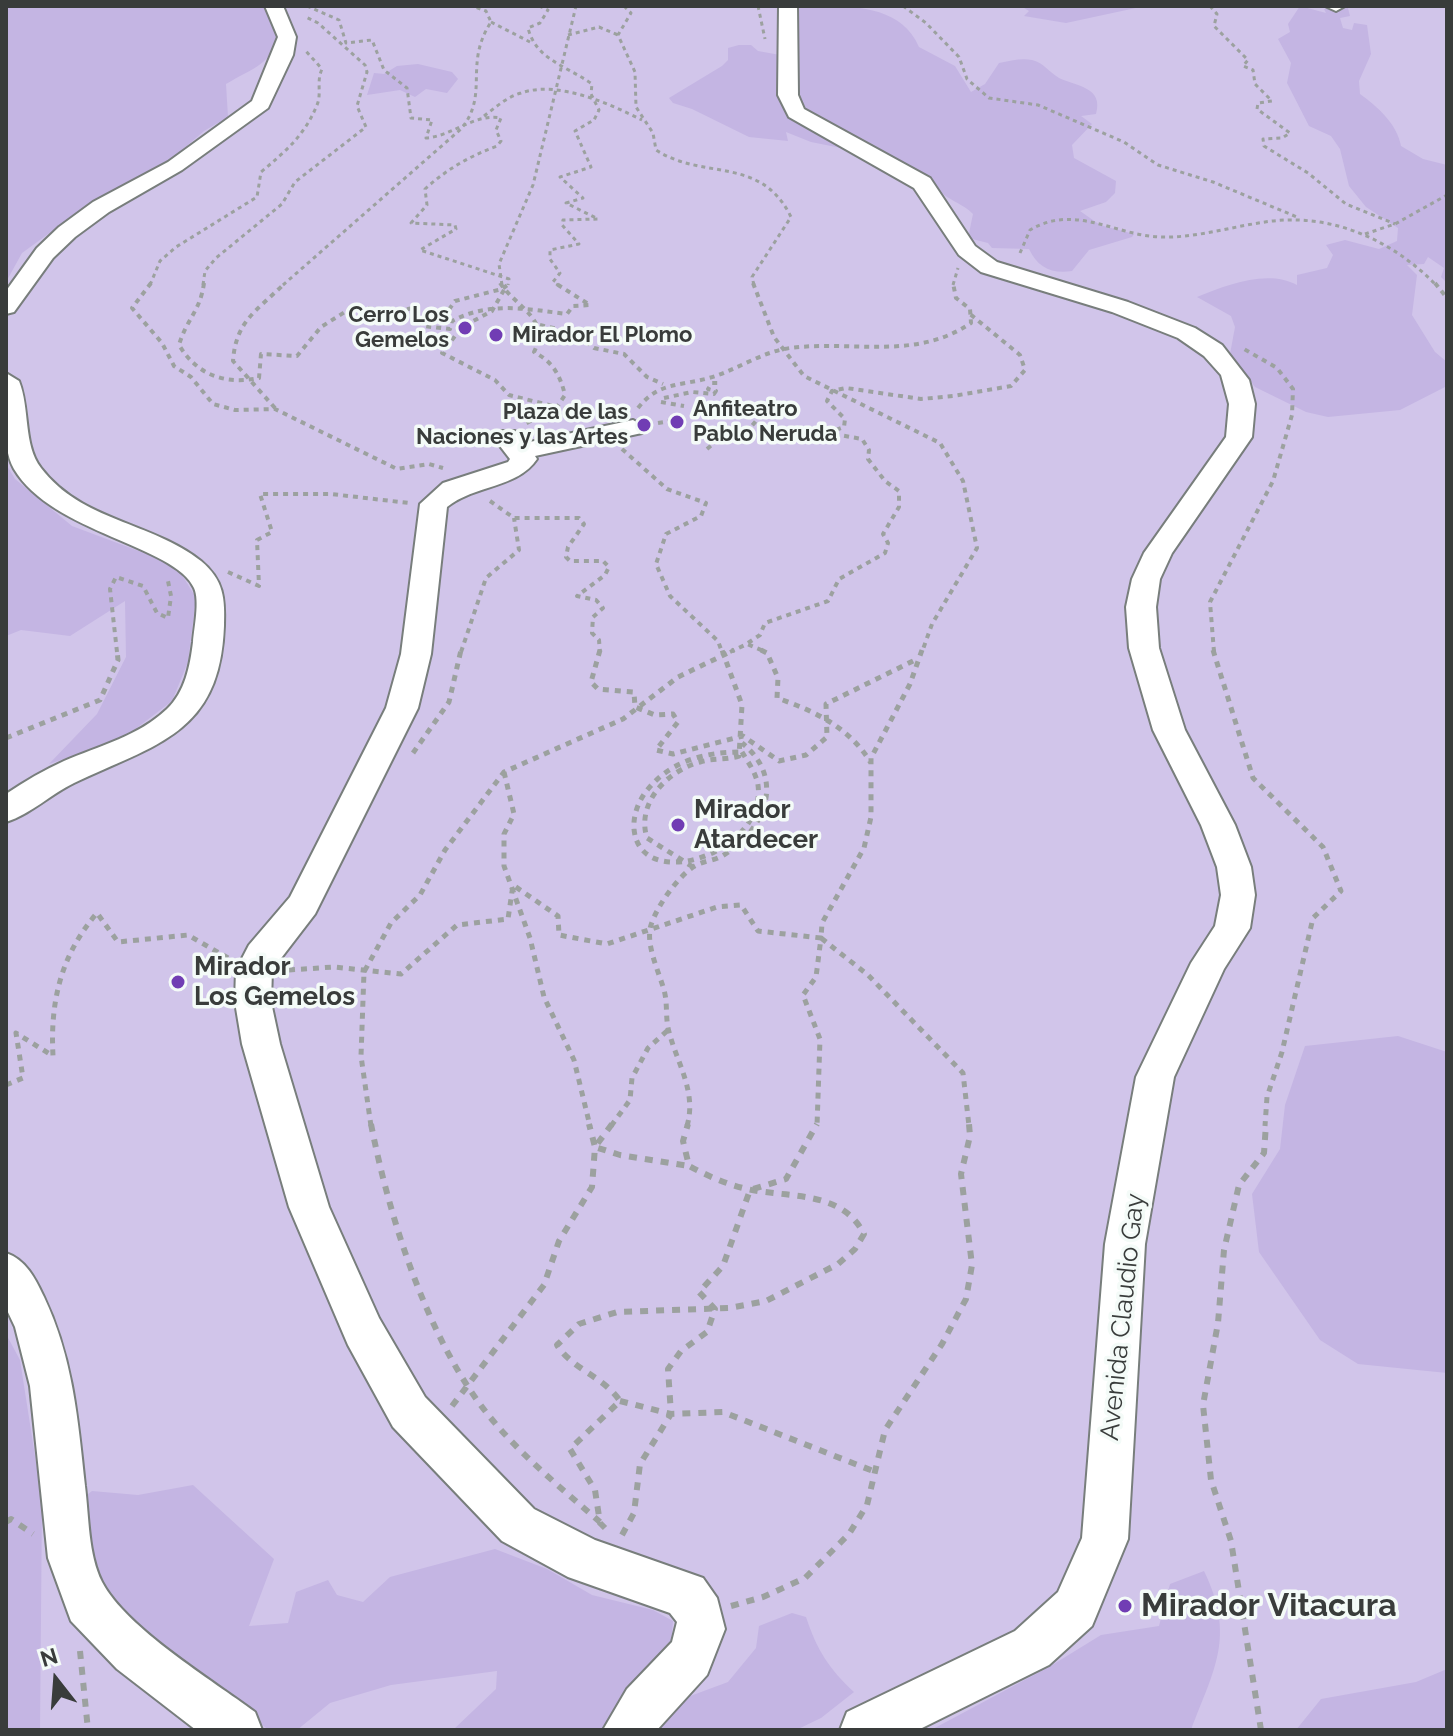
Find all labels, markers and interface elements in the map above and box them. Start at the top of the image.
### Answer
place label: Cerro Los Gemelos [348,302,449,354]
marker: Cerro Los Gemelos [456,319,474,337]
place label: Mirador El Plomo [512,322,692,348]
marker: Mirador El Plomo [487,326,505,344]
place label: Anfiteatro Pablo Neruda [693,396,837,448]
place label: Plaza de las Naciones y las Artes [416,399,628,450]
marker: Anfiteatro Pablo Neruda [668,413,686,431]
marker: Plaza de las Naciones y las Artes [635,416,653,434]
place label: Mirador Atardecer [694,794,818,856]
marker: Mirador Atardecer [669,816,687,834]
place label: Mirador Los Gemelos [194,951,355,1012]
marker: Mirador Los Gemelos [169,973,187,991]
street label: Avenida Claudio Gay [1095,1192,1151,1442]
place label: Mirador Vitacura [1141,1587,1397,1625]
marker: Mirador Vitacura [1116,1597,1134,1615]
north arrow [16,1640,96,1720]
text: N [37,1642,61,1672]

